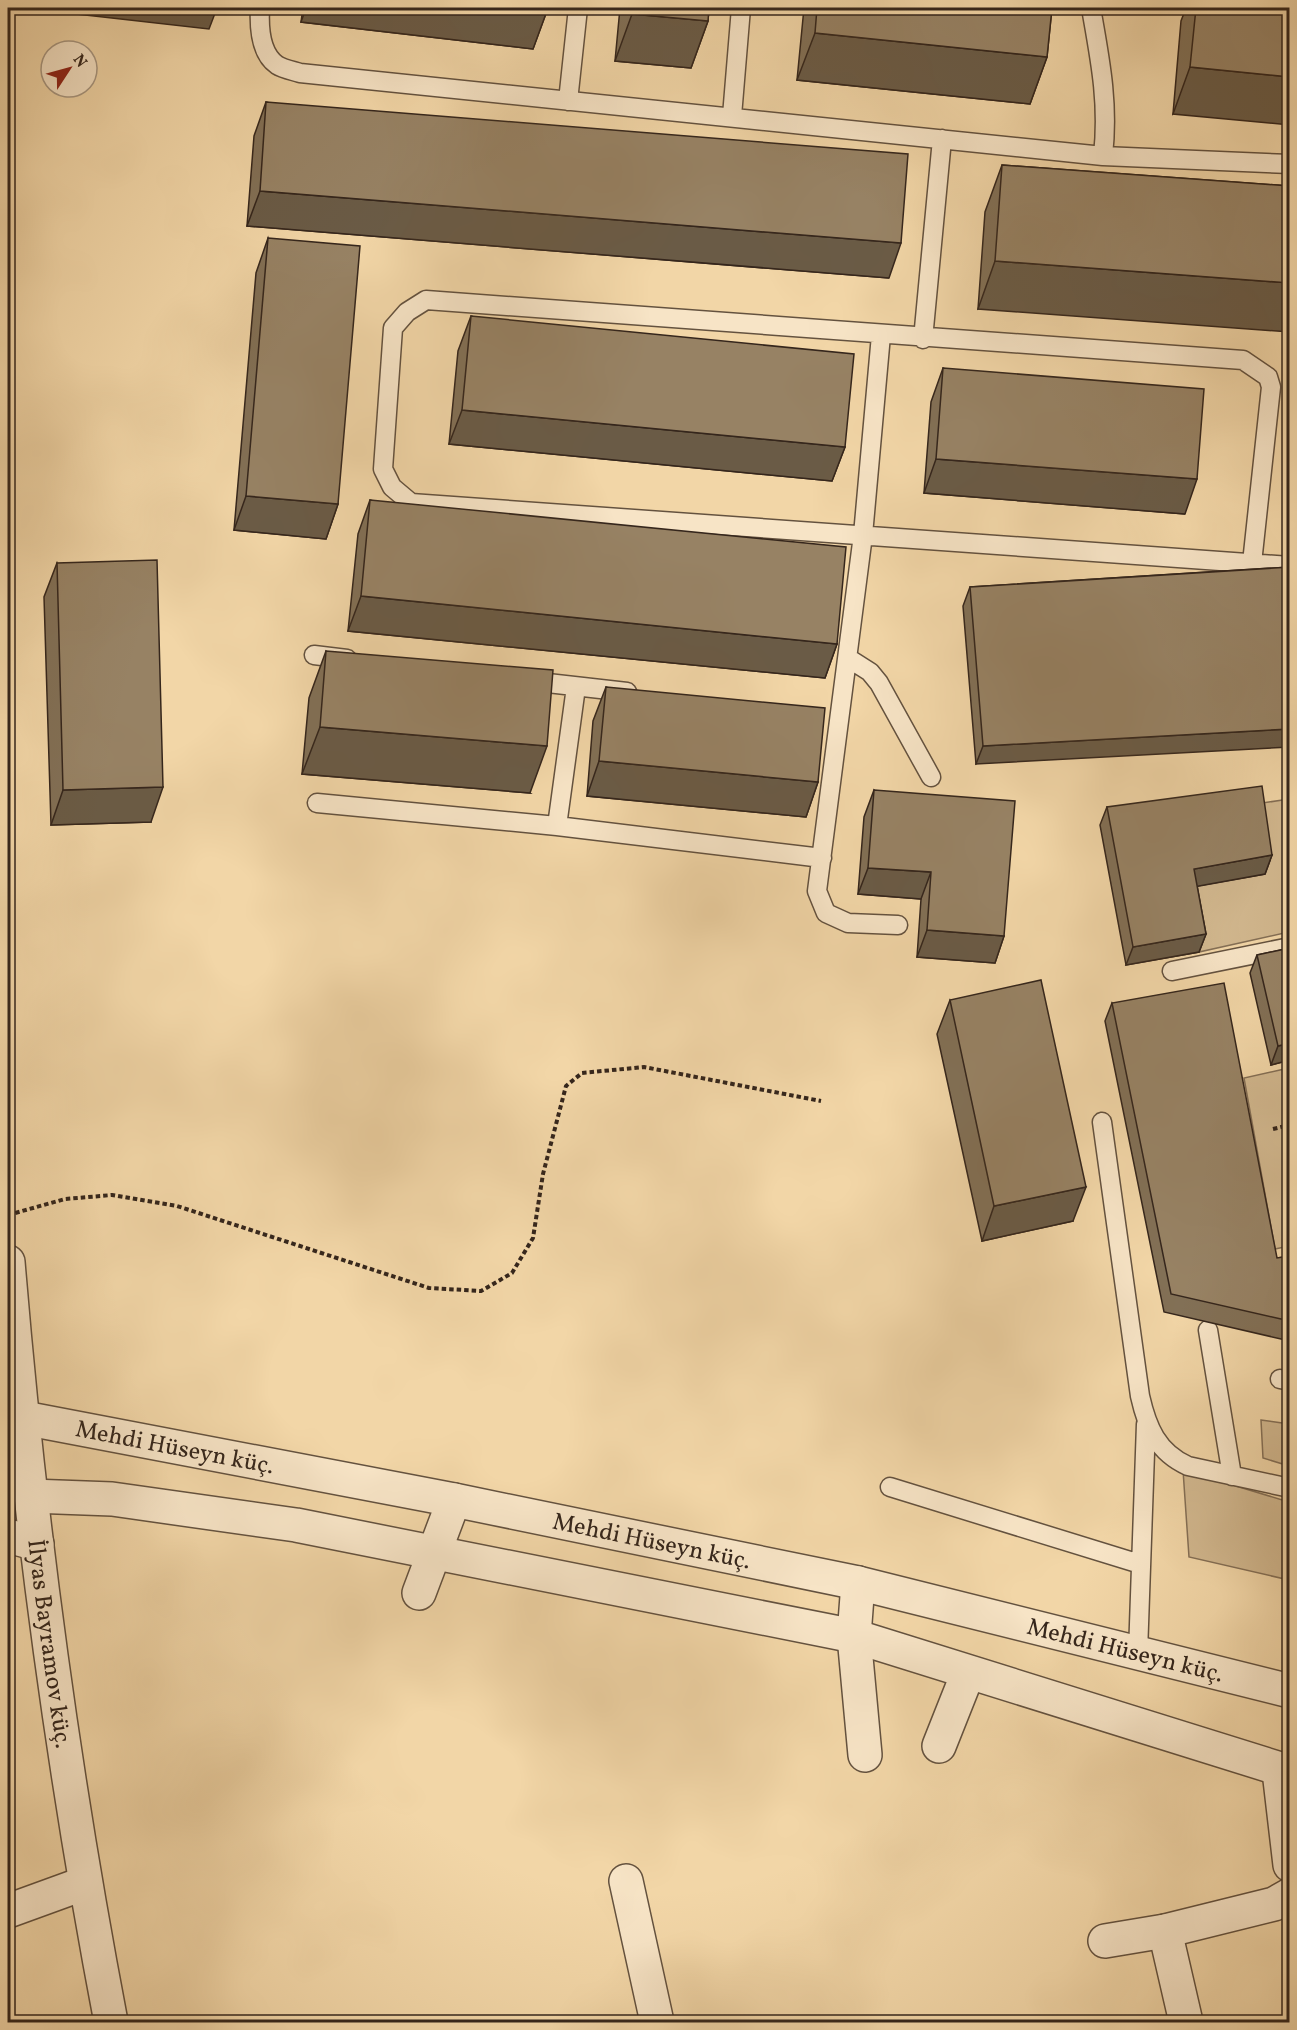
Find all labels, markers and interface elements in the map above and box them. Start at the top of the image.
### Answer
north arrow [39,39,99,99]
text: N [67,50,92,73]
street label: Mehdi Hüseyn küç. [73,1413,277,1484]
street label: Mehdi Hüseyn küç. [549,1506,753,1580]
street label: İlyas Bayramov küç. [17,1538,79,1751]
street label: Mehdi Hüseyn küç. [1023,1611,1227,1693]

